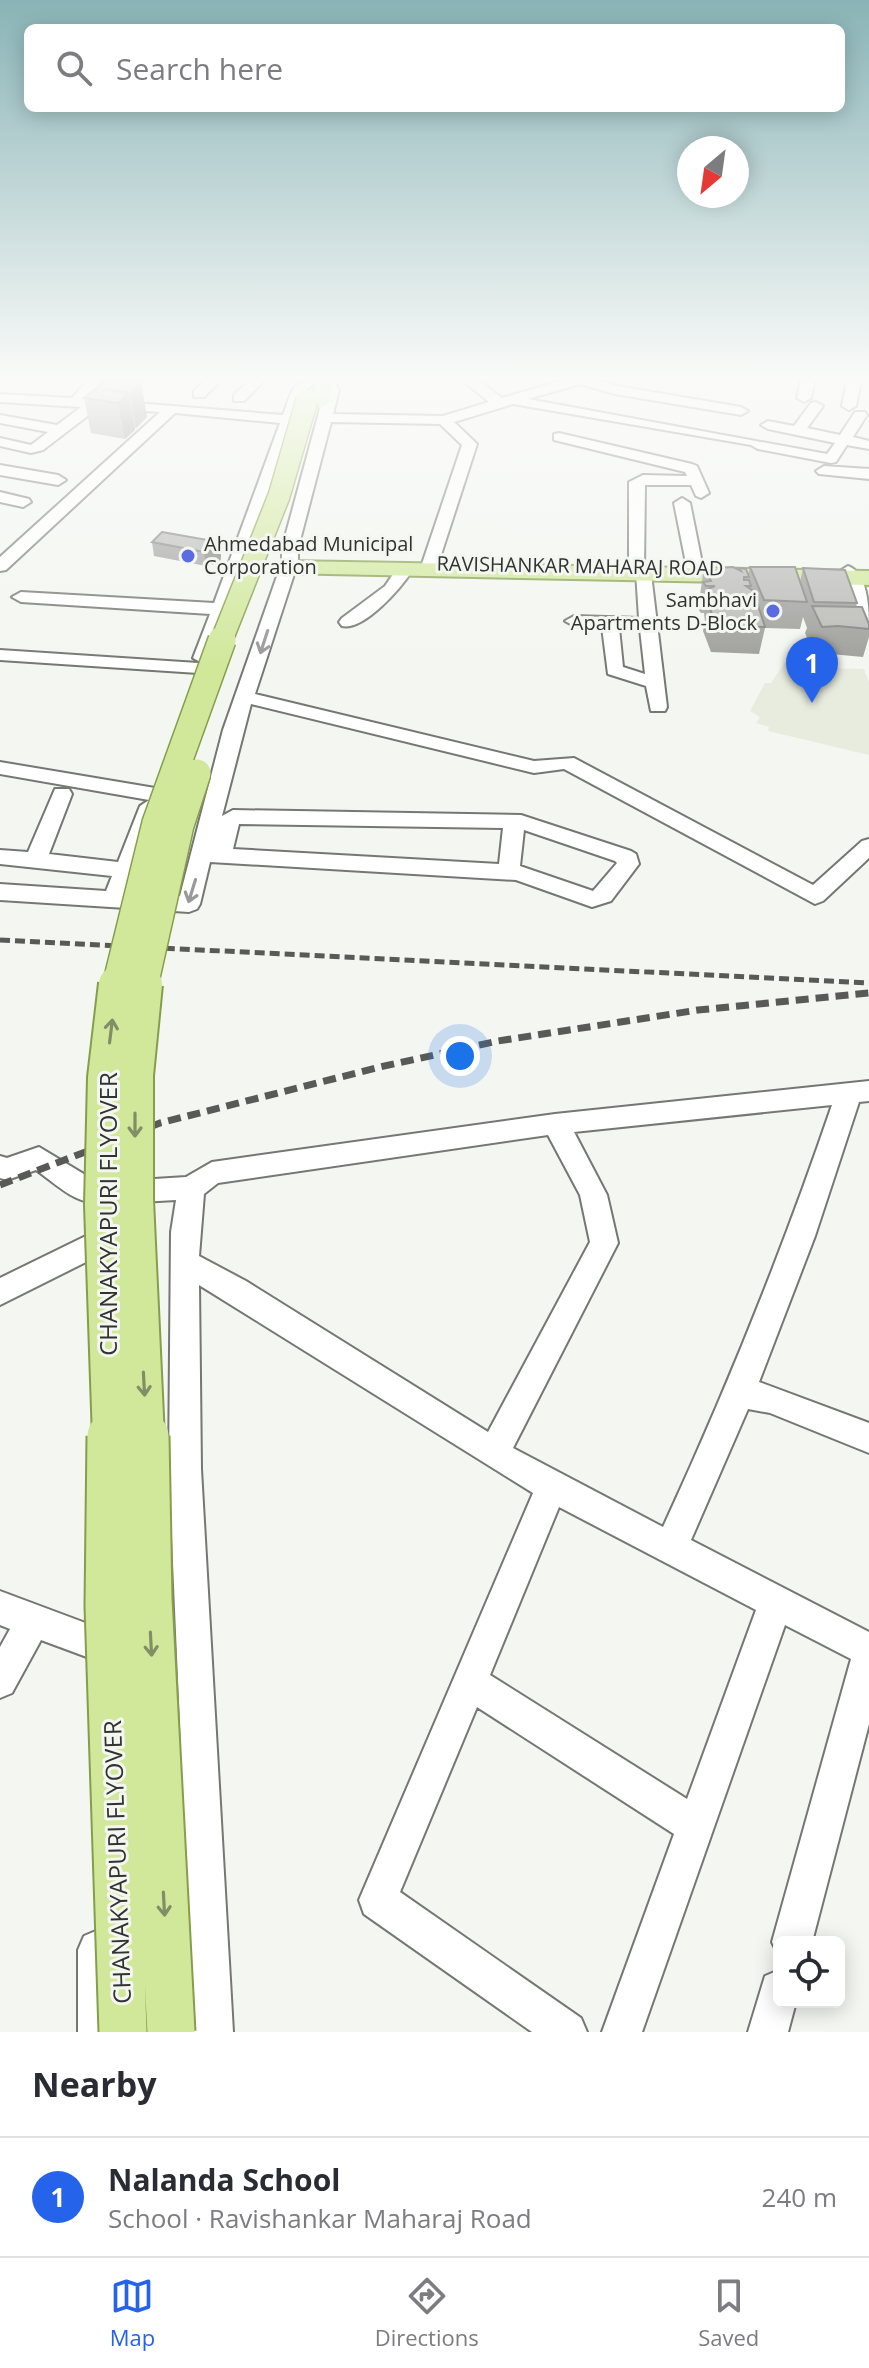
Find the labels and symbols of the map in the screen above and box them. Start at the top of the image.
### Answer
north arrow [677,136,749,208]
place label: Ahmedabad Municipal Corporation [204,530,413,580]
marker: Ahmedabad Municipal Corporation [179,547,197,565]
street label: RAVISHANKAR MAHARAJ ROAD [436,549,724,582]
place label: Sambhavi Apartments D-Block [571,586,757,636]
marker: Sambhavi Apartments D-Block [764,602,782,620]
one-way arrow [255,629,270,654]
pin: 1 [786,637,838,703]
one-way arrow [183,878,198,903]
one-way arrow [104,1018,119,1045]
your location [440,1036,480,1076]
street label: CHANAKYAPURI FLYOVER [91,1072,124,1356]
one-way arrow [127,1111,143,1138]
one-way arrow [137,1370,152,1397]
one-way arrow [143,1630,158,1657]
street label: CHANAKYAPURI FLYOVER [95,1720,138,2004]
one-way arrow [157,1890,172,1917]

